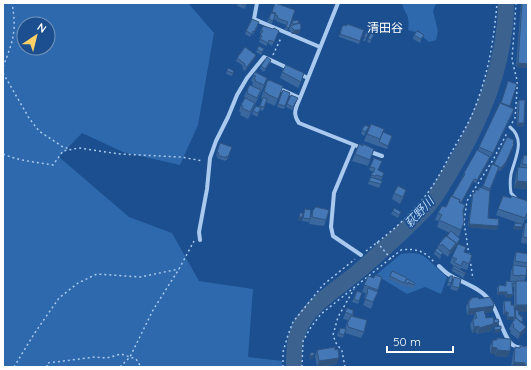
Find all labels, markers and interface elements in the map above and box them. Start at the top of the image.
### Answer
north arrow [16,16,56,56]
text: N [34,20,49,36]
district label: 清田谷 [367,20,403,35]
water label: 萩野川 [401,192,438,230]
scale bar [387,328,453,354]
text: 50 m [393,334,421,349]

